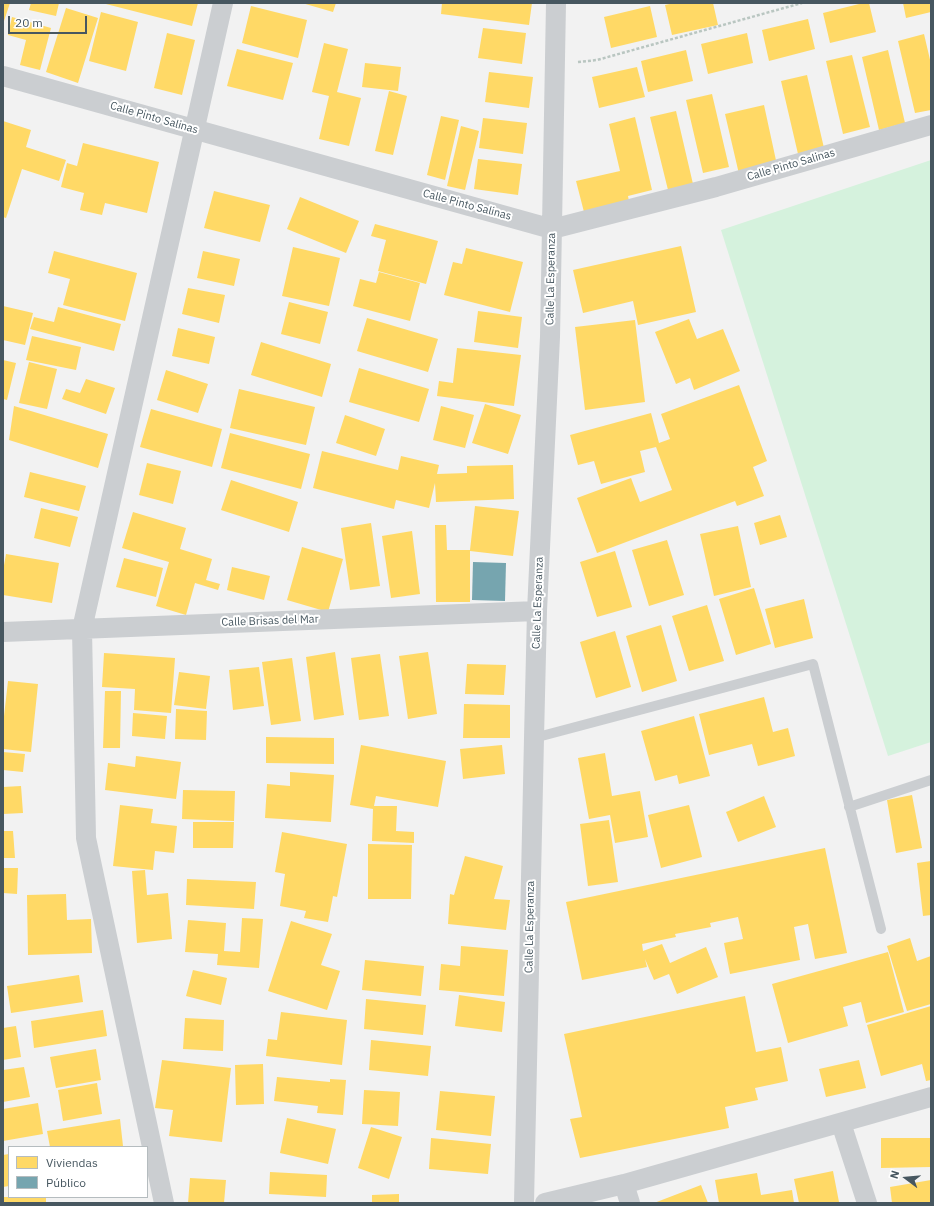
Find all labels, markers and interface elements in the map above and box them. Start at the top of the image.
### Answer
scale bar [10,8,89,34]
text: 20 m [15,15,43,30]
street label: Calle Pinto Salinas [108,99,200,137]
street label: Calle Pinto Salinas [745,146,837,184]
street label: Calle Pinto Salinas [421,187,513,223]
street label: Calle La Esperanza [544,233,558,325]
street label: Calle La Esperanza [530,557,546,649]
street label: Calle Brisas del Mar [221,613,319,629]
street label: Calle La Esperanza [523,881,537,973]
legend [8,1146,148,1198]
text: Viviendas [46,1155,98,1170]
north arrow [886,1158,926,1198]
text: N [887,1169,902,1180]
text: Público [46,1175,86,1190]

